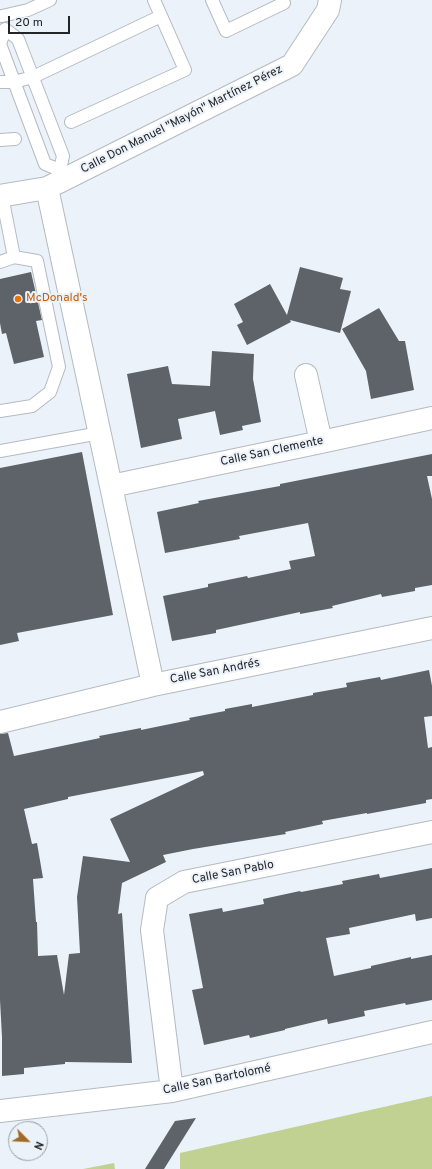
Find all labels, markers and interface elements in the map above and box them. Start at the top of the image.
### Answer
scale bar [10,8,72,34]
text: 20 m [15,15,43,31]
street label: Calle Don Manuel "Mayón" Martínez Pérez [79,63,285,177]
place label: McDonald's [26,292,88,306]
marker: McDonald's [13,294,23,304]
street label: Calle San Clemente [219,434,325,470]
street label: Calle San Andrés [169,656,261,688]
street label: Calle San Pablo [191,858,275,888]
street label: Calle San Bartolomé [162,1062,272,1098]
north arrow [8,1121,48,1161]
text: N [30,1139,46,1152]

